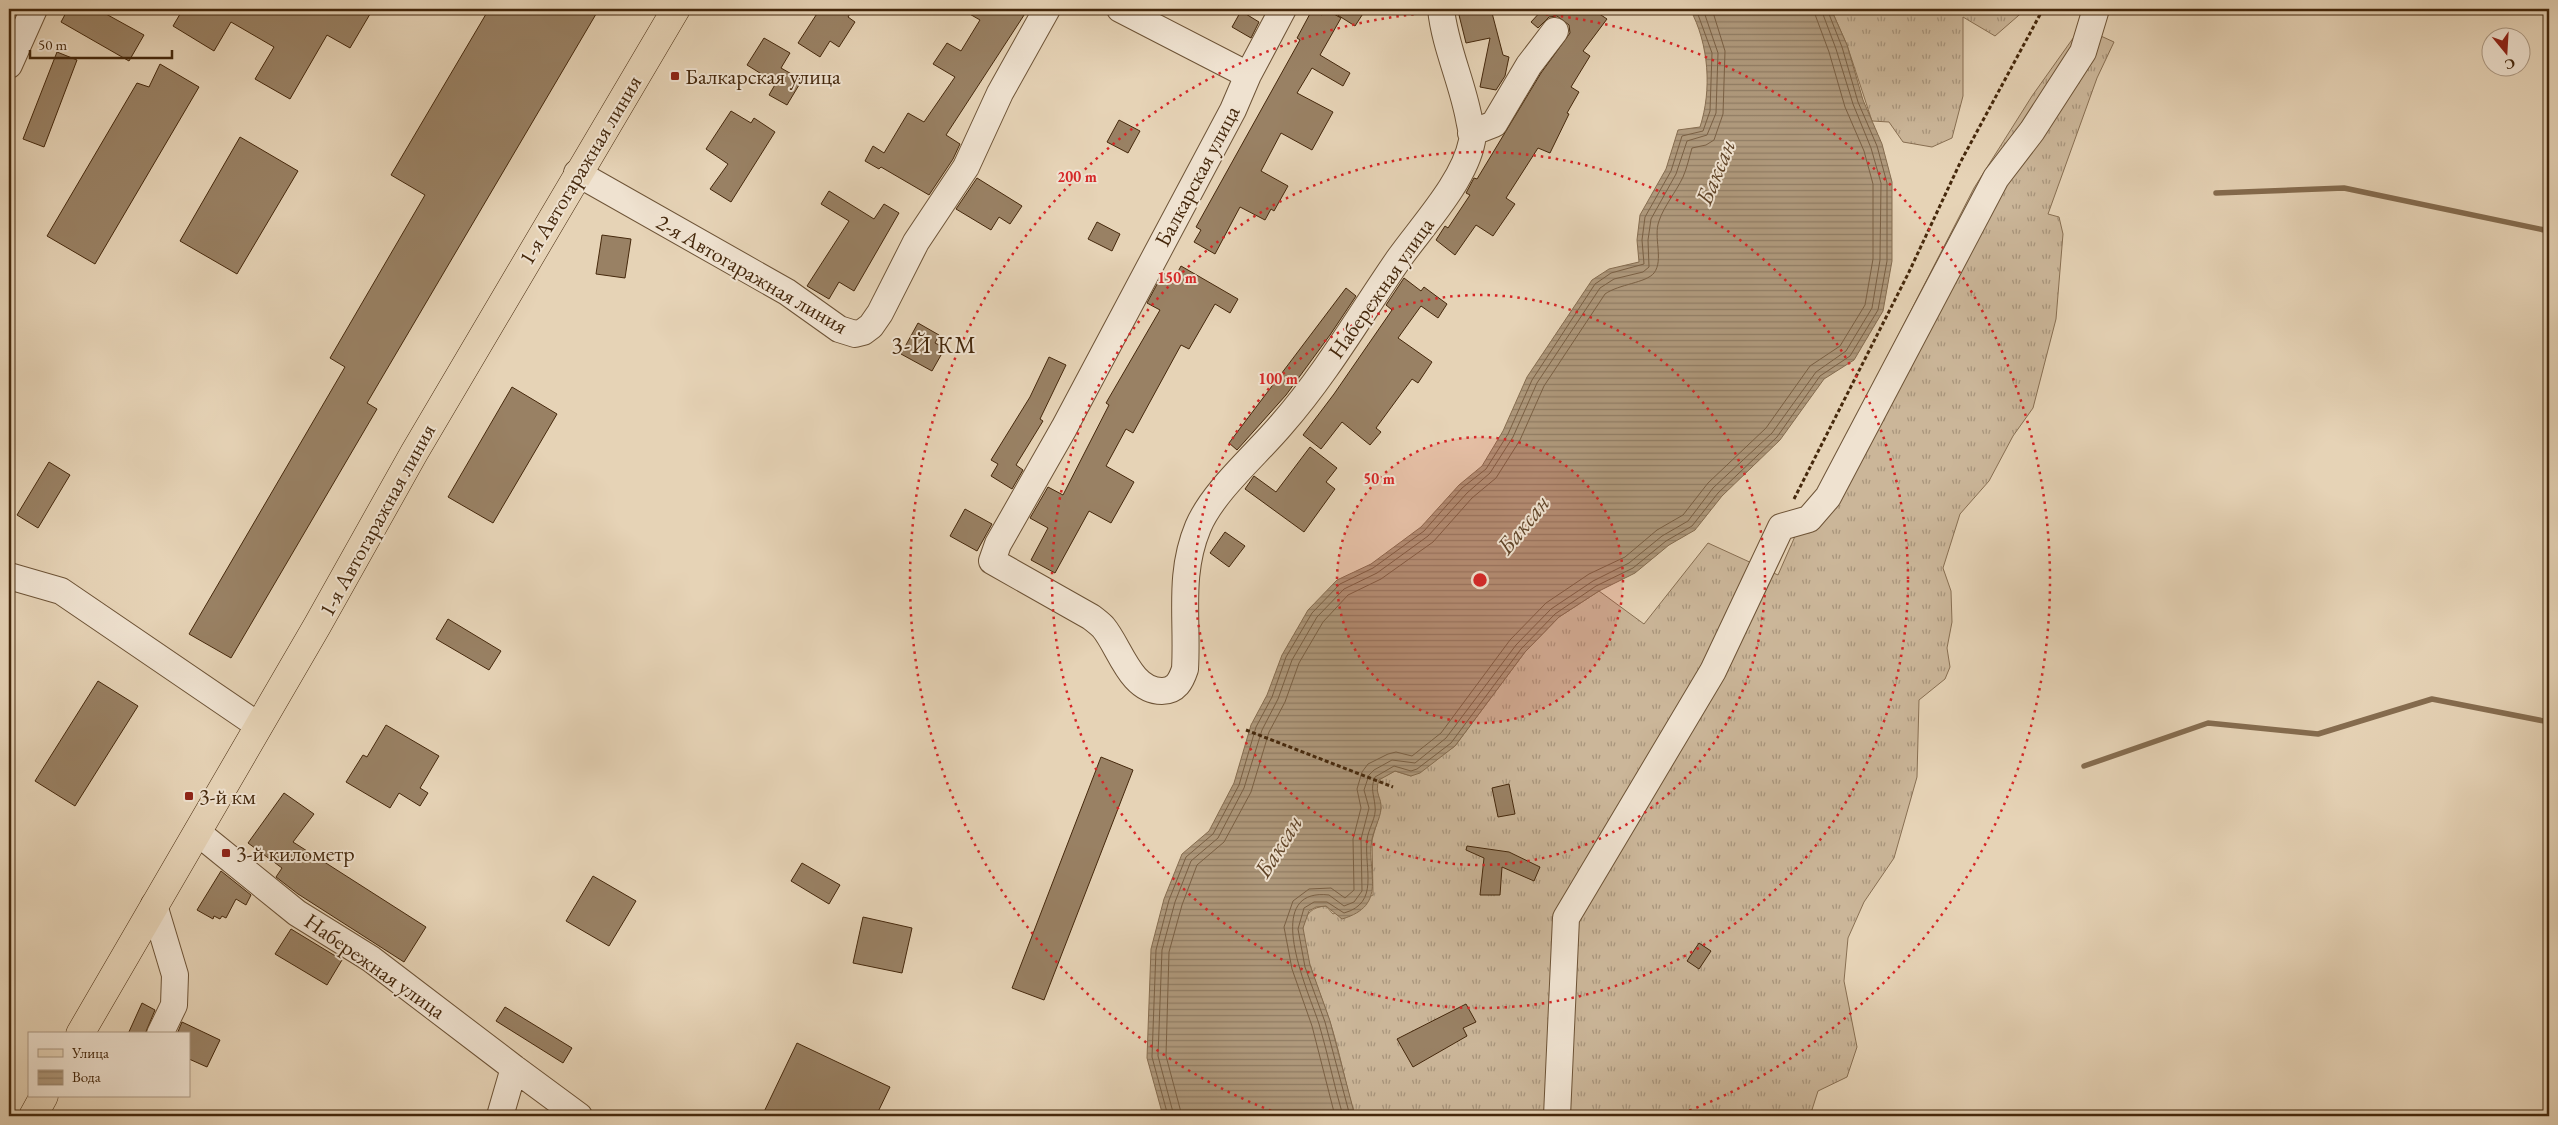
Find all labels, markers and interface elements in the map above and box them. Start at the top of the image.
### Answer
scale bar [30,28,172,60]
north arrow [2480,28,2530,78]
text: 50 m [38,35,67,54]
text: С [2502,54,2518,74]
place label: Балкарская улица [685,62,841,91]
street label: 1-я Автогаражная линия [512,70,648,270]
marker: Балкарская улица [669,70,681,82]
street label: Балкарская улица [1148,100,1246,252]
water label: Баксан [1687,135,1742,210]
text: 200 m [1057,167,1097,186]
street label: 2-я Автогаражная линия [651,207,853,341]
street label: Набережная улица [1321,211,1441,364]
text: 150 m [1157,268,1197,287]
district label: 3-Й КМ [891,329,977,360]
text: 100 m [1258,369,1298,388]
street label: 1-я Автогаражная линия [312,418,442,622]
text: 50 m [1363,469,1395,488]
water label: Баксан [1489,488,1557,561]
centre of rings [1471,571,1489,589]
place label: 3-й км [199,782,256,811]
marker: 3-й км [183,790,195,802]
water label: Баксан [1246,809,1309,884]
place label: 3-й километр [236,839,355,868]
marker: 3-й километр [220,847,232,859]
street label: Набережная улица [299,906,452,1026]
legend [28,1032,190,1098]
text: Улица [71,1043,109,1062]
text: Вода [72,1067,101,1086]

